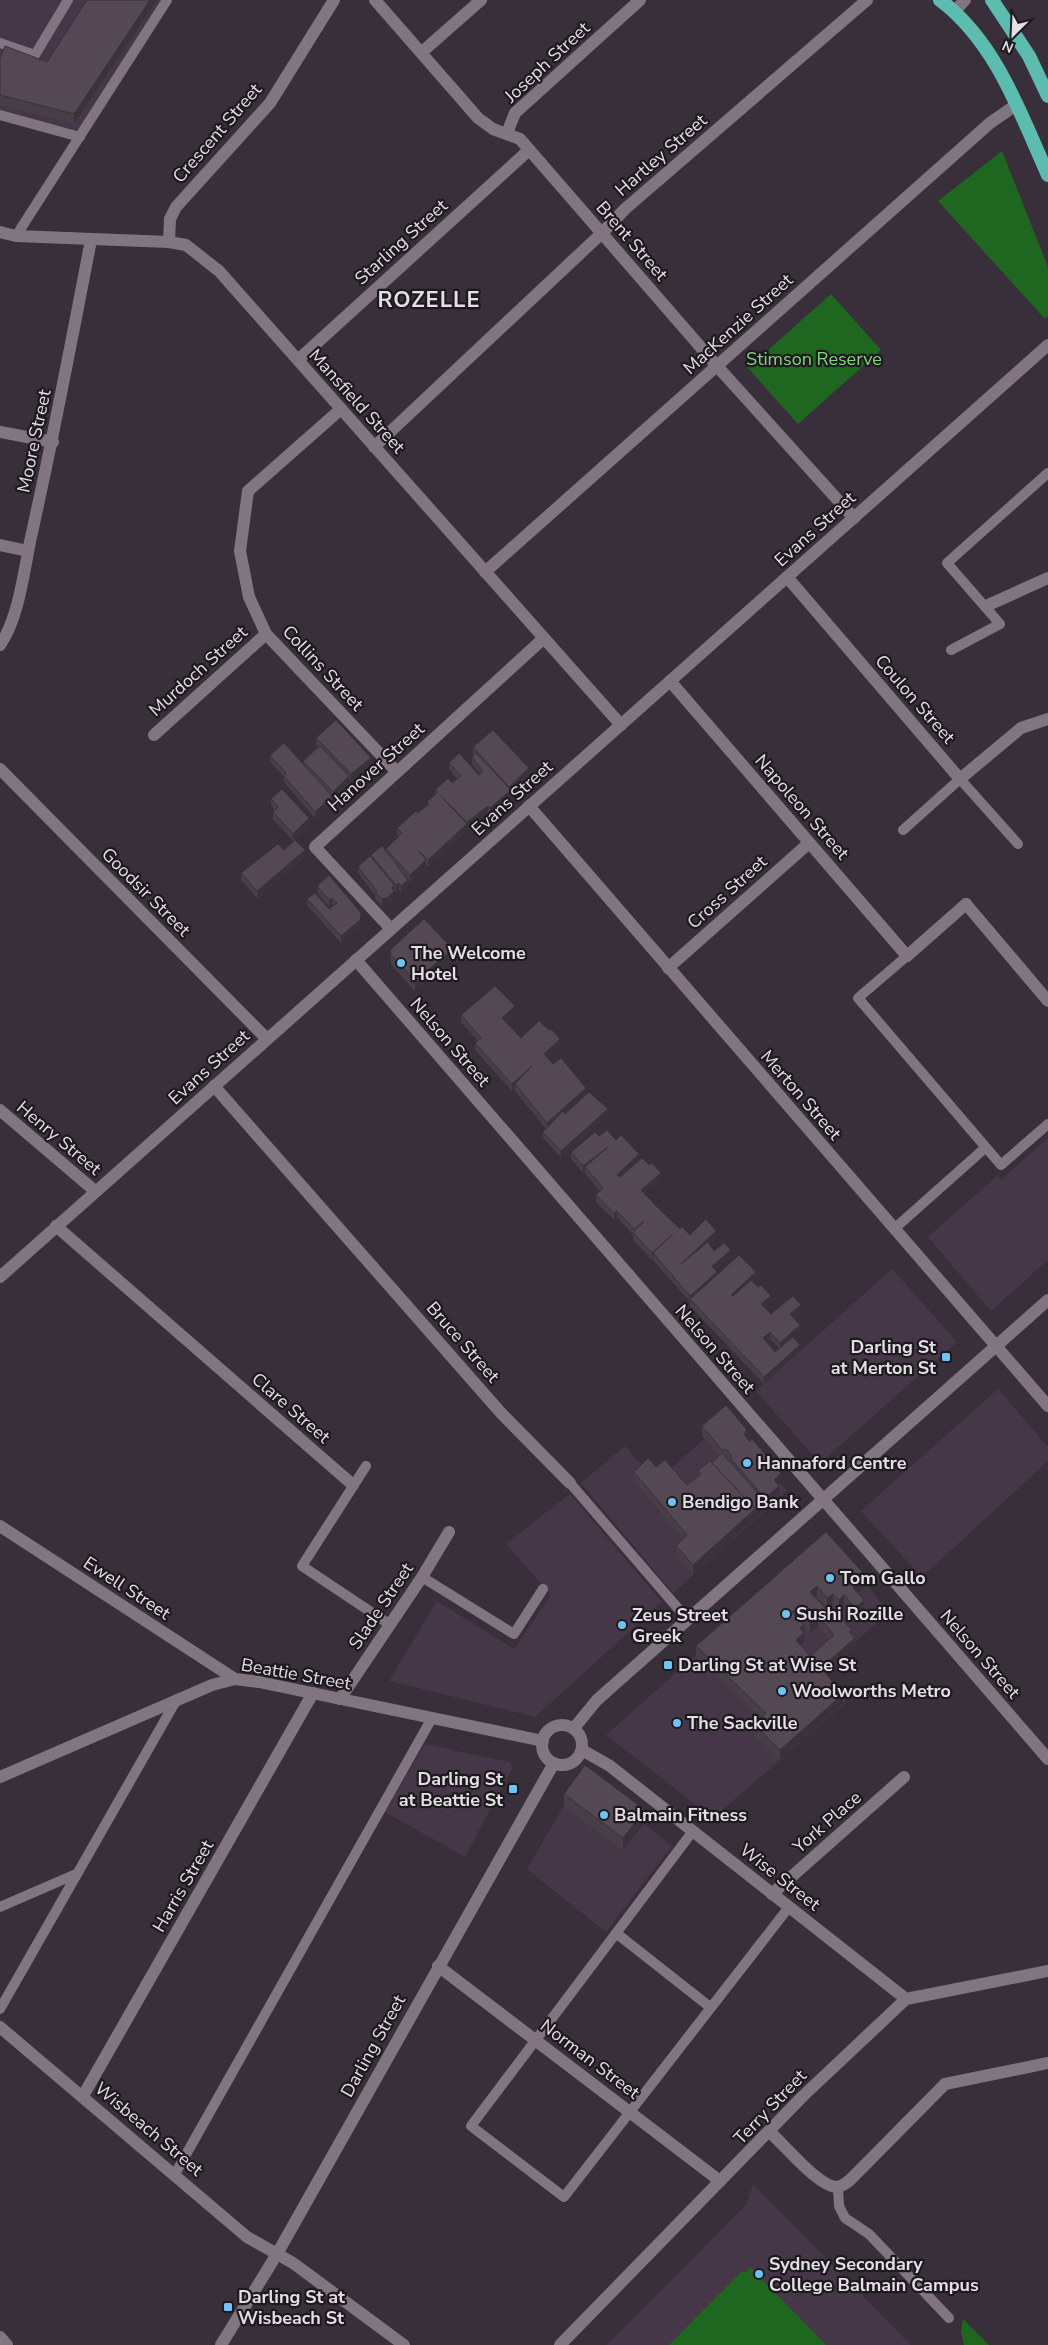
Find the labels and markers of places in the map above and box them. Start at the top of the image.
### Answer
place label: The Welcome Hotel [411,941,526,986]
marker: The Welcome Hotel [395,957,407,969]
place label: Darling St at Merton St [831,1335,936,1380]
marker: Darling St at Merton St [940,1351,952,1363]
place label: Hannaford Centre [757,1451,907,1475]
marker: Hannaford Centre [741,1457,753,1469]
place label: Bendigo Bank [682,1490,799,1514]
marker: Bendigo Bank [666,1496,678,1508]
place label: Tom Gallo [840,1566,926,1590]
marker: Tom Gallo [824,1572,836,1584]
place label: Sushi Rozille [796,1602,903,1626]
place label: Zeus Street Greek [632,1603,728,1648]
marker: Sushi Rozille [780,1608,792,1620]
marker: Zeus Street Greek [616,1619,628,1631]
place label: Darling St at Wise St [678,1653,856,1677]
marker: Darling St at Wise St [662,1659,674,1671]
place label: Woolworths Metro [792,1679,951,1703]
marker: Woolworths Metro [776,1685,788,1697]
place label: The Sackville [687,1711,798,1735]
marker: The Sackville [671,1717,683,1729]
place label: Darling St at Beattie St [399,1767,503,1812]
marker: Darling St at Beattie St [507,1783,519,1795]
place label: Balmain Fitness [614,1803,747,1827]
marker: Balmain Fitness [598,1809,610,1821]
place label: Sydney Secondary College Balmain Campus [769,2252,979,2297]
marker: Sydney Secondary College Balmain Campus [753,2268,765,2280]
place label: Darling St at Wisbeach St [238,2285,345,2330]
marker: Darling St at Wisbeach St [222,2301,234,2313]

